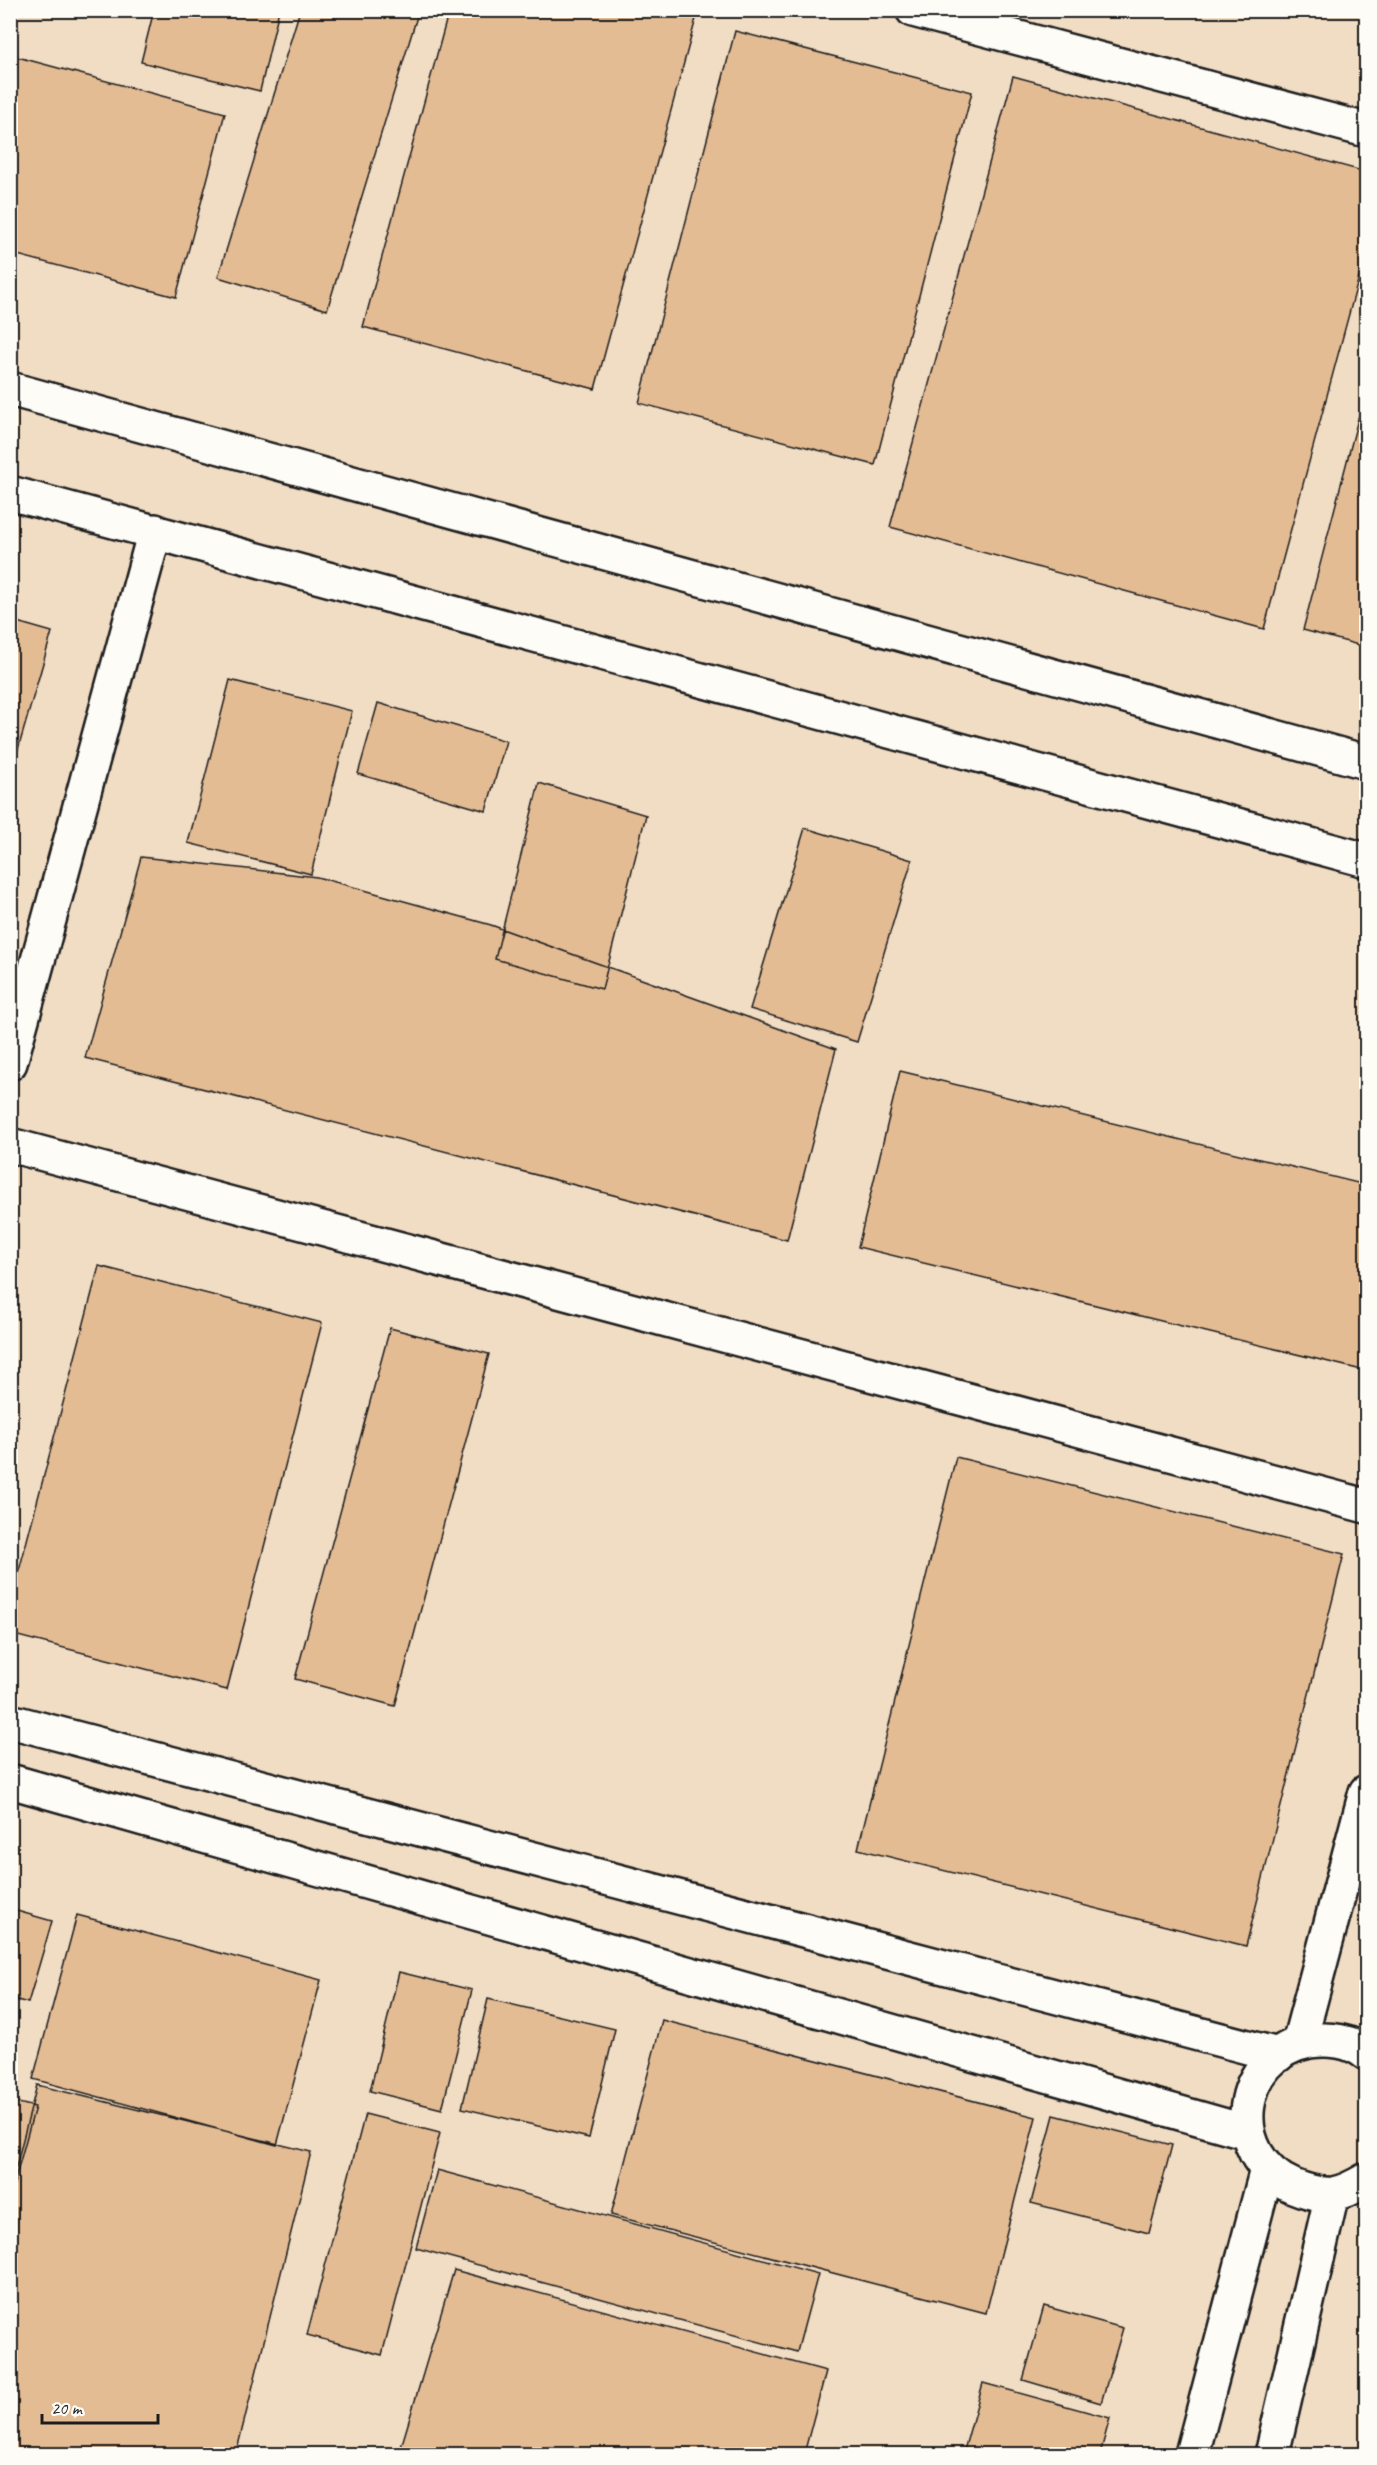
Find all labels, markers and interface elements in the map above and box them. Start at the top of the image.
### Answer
scale bar [42,2387,158,2425]
text: 20 m [51,2397,84,2419]

